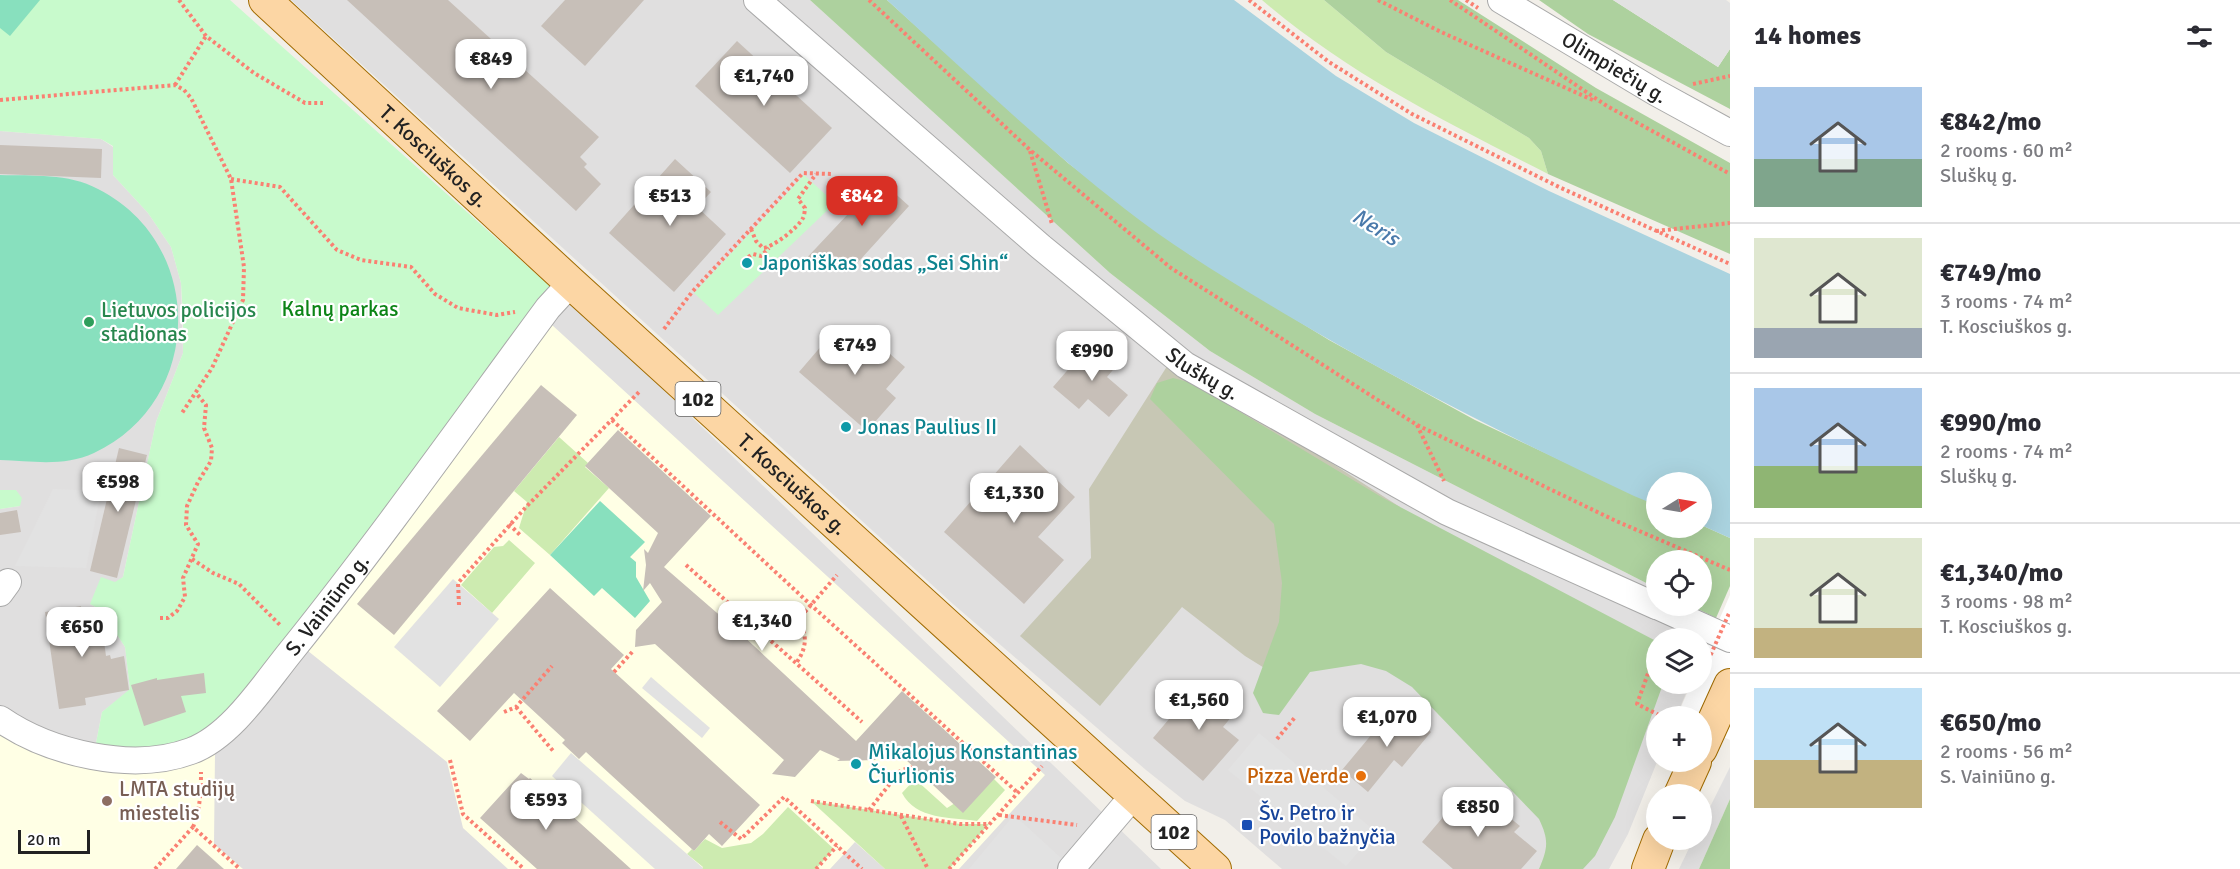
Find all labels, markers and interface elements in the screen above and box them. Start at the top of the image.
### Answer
text: 14 homes [1754,20,1861,52]
icon: filters [2183,20,2216,53]
street label: Olimpiečių g. [1557,26,1672,109]
pin: €849 [455,39,527,90]
text: €849 [469,46,513,71]
pin: €1,740 [715,56,813,107]
text: €1,740 [734,63,794,88]
street label: T. Kosciuškos g. [374,99,494,213]
text: €842/mo [1940,106,2041,138]
icon: home [1802,111,1874,183]
text: 2 rooms · 60 m² [1940,138,2073,163]
text: Sluškų g. [1940,163,2017,188]
pin: €513 [634,176,706,227]
pin: €842 [826,176,898,227]
text: €513 [648,183,692,208]
text: €842 [840,183,884,208]
water label: Neris [1348,202,1406,253]
place label: Japoniškas sodas „Sei Shin“ [759,250,1008,276]
marker: Japoniškas sodas „Sei Shin“ [740,256,754,270]
text: €749/mo [1940,257,2041,289]
icon: home [1802,262,1874,334]
text: 3 rooms · 74 m² [1940,289,2073,314]
park label: Kalnų parkas [282,296,398,322]
place label: Lietuvos policijos stadionas [101,297,256,347]
text: T. Kosciuškos g. [1940,314,2072,339]
marker: Lietuvos policijos stadionas [82,315,96,329]
pin: €749 [819,325,891,376]
pin: €990 [1056,331,1128,382]
text: €749 [833,332,877,357]
text: €990 [1070,338,1114,363]
street label: Sluškų g. [1160,342,1244,406]
road number: 102 [676,382,720,416]
text: €990/mo [1940,407,2041,439]
icon: home [1802,412,1874,484]
place label: Jonas Paulius II [858,414,997,440]
marker: Jonas Paulius II [839,420,853,434]
street label: T. Kosciuškos g. [732,428,852,541]
text: 2 rooms · 74 m² [1940,439,2073,464]
pin: €598 [82,462,154,513]
text: Sluškų g. [1940,464,2017,489]
text: €598 [96,469,140,494]
north arrow [1646,472,1712,538]
map controls [1646,472,1712,850]
pin: €1,330 [965,473,1063,524]
text: €1,330 [984,480,1044,505]
street label: S. Vainiūno g. [280,549,375,661]
button: locate [1646,550,1712,616]
text: €1,340/mo [1940,557,2063,589]
icon: home [1802,562,1874,634]
text: 3 rooms · 98 m² [1940,589,2073,614]
pin: €1,340 [713,601,811,652]
pin: €650 [46,607,118,658]
text: €1,340 [732,608,792,633]
text: €650 [60,614,104,639]
text: T. Kosciuškos g. [1940,614,2072,639]
button: layers [1646,628,1712,694]
pin: €1,560 [1150,680,1248,731]
text: €1,560 [1169,687,1229,712]
pin: €1,070 [1338,697,1436,748]
text: €1,070 [1357,704,1417,729]
button: + [1646,706,1712,772]
text: €650/mo [1940,707,2041,739]
icon: home [1802,712,1874,784]
place label: Mikalojus Konstantinas Čiurlionis [868,739,1078,789]
text: 2 rooms · 56 m² [1940,739,2073,764]
marker: Mikalojus Konstantinas Čiurlionis [849,757,863,771]
place label: Pizza Verde [1247,763,1349,789]
text: S. Vainiūno g. [1940,764,2056,789]
marker: Pizza Verde [1354,769,1368,783]
place label: LMTA studijų miestelis [119,776,235,826]
pin: €593 [510,780,582,831]
button: − [1646,784,1712,850]
text: €593 [524,787,568,812]
pin: €850 [1442,787,1514,838]
marker: LMTA studijų miestelis [100,794,114,808]
text: €850 [1456,794,1500,819]
place label: Šv. Petro ir Povilo bažnyčia [1259,800,1396,850]
road number: 102 [1152,815,1196,849]
marker: Šv. Petro ir Povilo bažnyčia [1240,818,1254,832]
scale bar [18,827,90,854]
text: 20 m [27,830,61,850]

